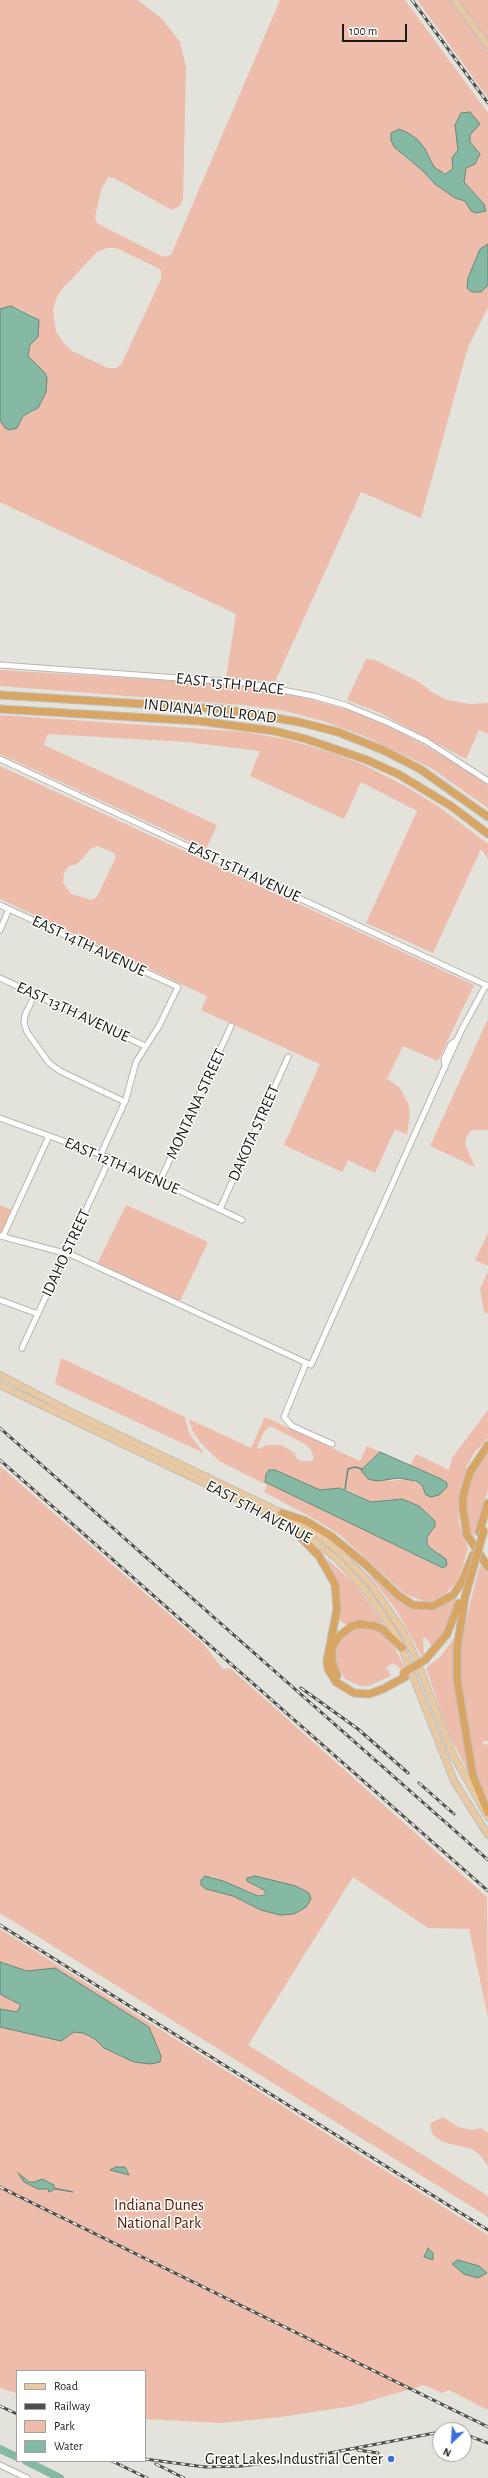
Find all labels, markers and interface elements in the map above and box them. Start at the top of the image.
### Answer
scale bar [344,16,409,42]
text: 100 m [349,25,377,37]
street label: EAST 15TH PLACE [175,669,285,699]
street label: INDIANA TOLL ROAD [143,694,277,728]
street label: EAST 15TH AVENUE [184,837,304,907]
street label: EAST 14TH AVENUE [29,911,149,981]
street label: EAST 13TH AVENUE [13,977,133,1047]
street label: MONTANA STREET [162,1046,230,1162]
street label: DAKOTA STREET [224,1082,284,1184]
street label: EAST 12TH AVENUE [62,1133,182,1199]
street label: IDAHO STREET [37,1206,95,1300]
street label: EAST 5TH AVENUE [203,1476,315,1548]
park label: Indiana Dunes National Park [114,2195,204,2233]
legend [16,2370,146,2462]
text: Road [54,2380,78,2392]
text: Railway [54,2400,90,2412]
text: Park [54,2420,75,2432]
north arrow [432,2422,472,2462]
text: Water [54,2440,83,2452]
text: N [441,2446,453,2459]
place label: Great Lakes Industrial Center [205,2449,383,2469]
marker: Great Lakes Industrial Center [386,2454,396,2464]

